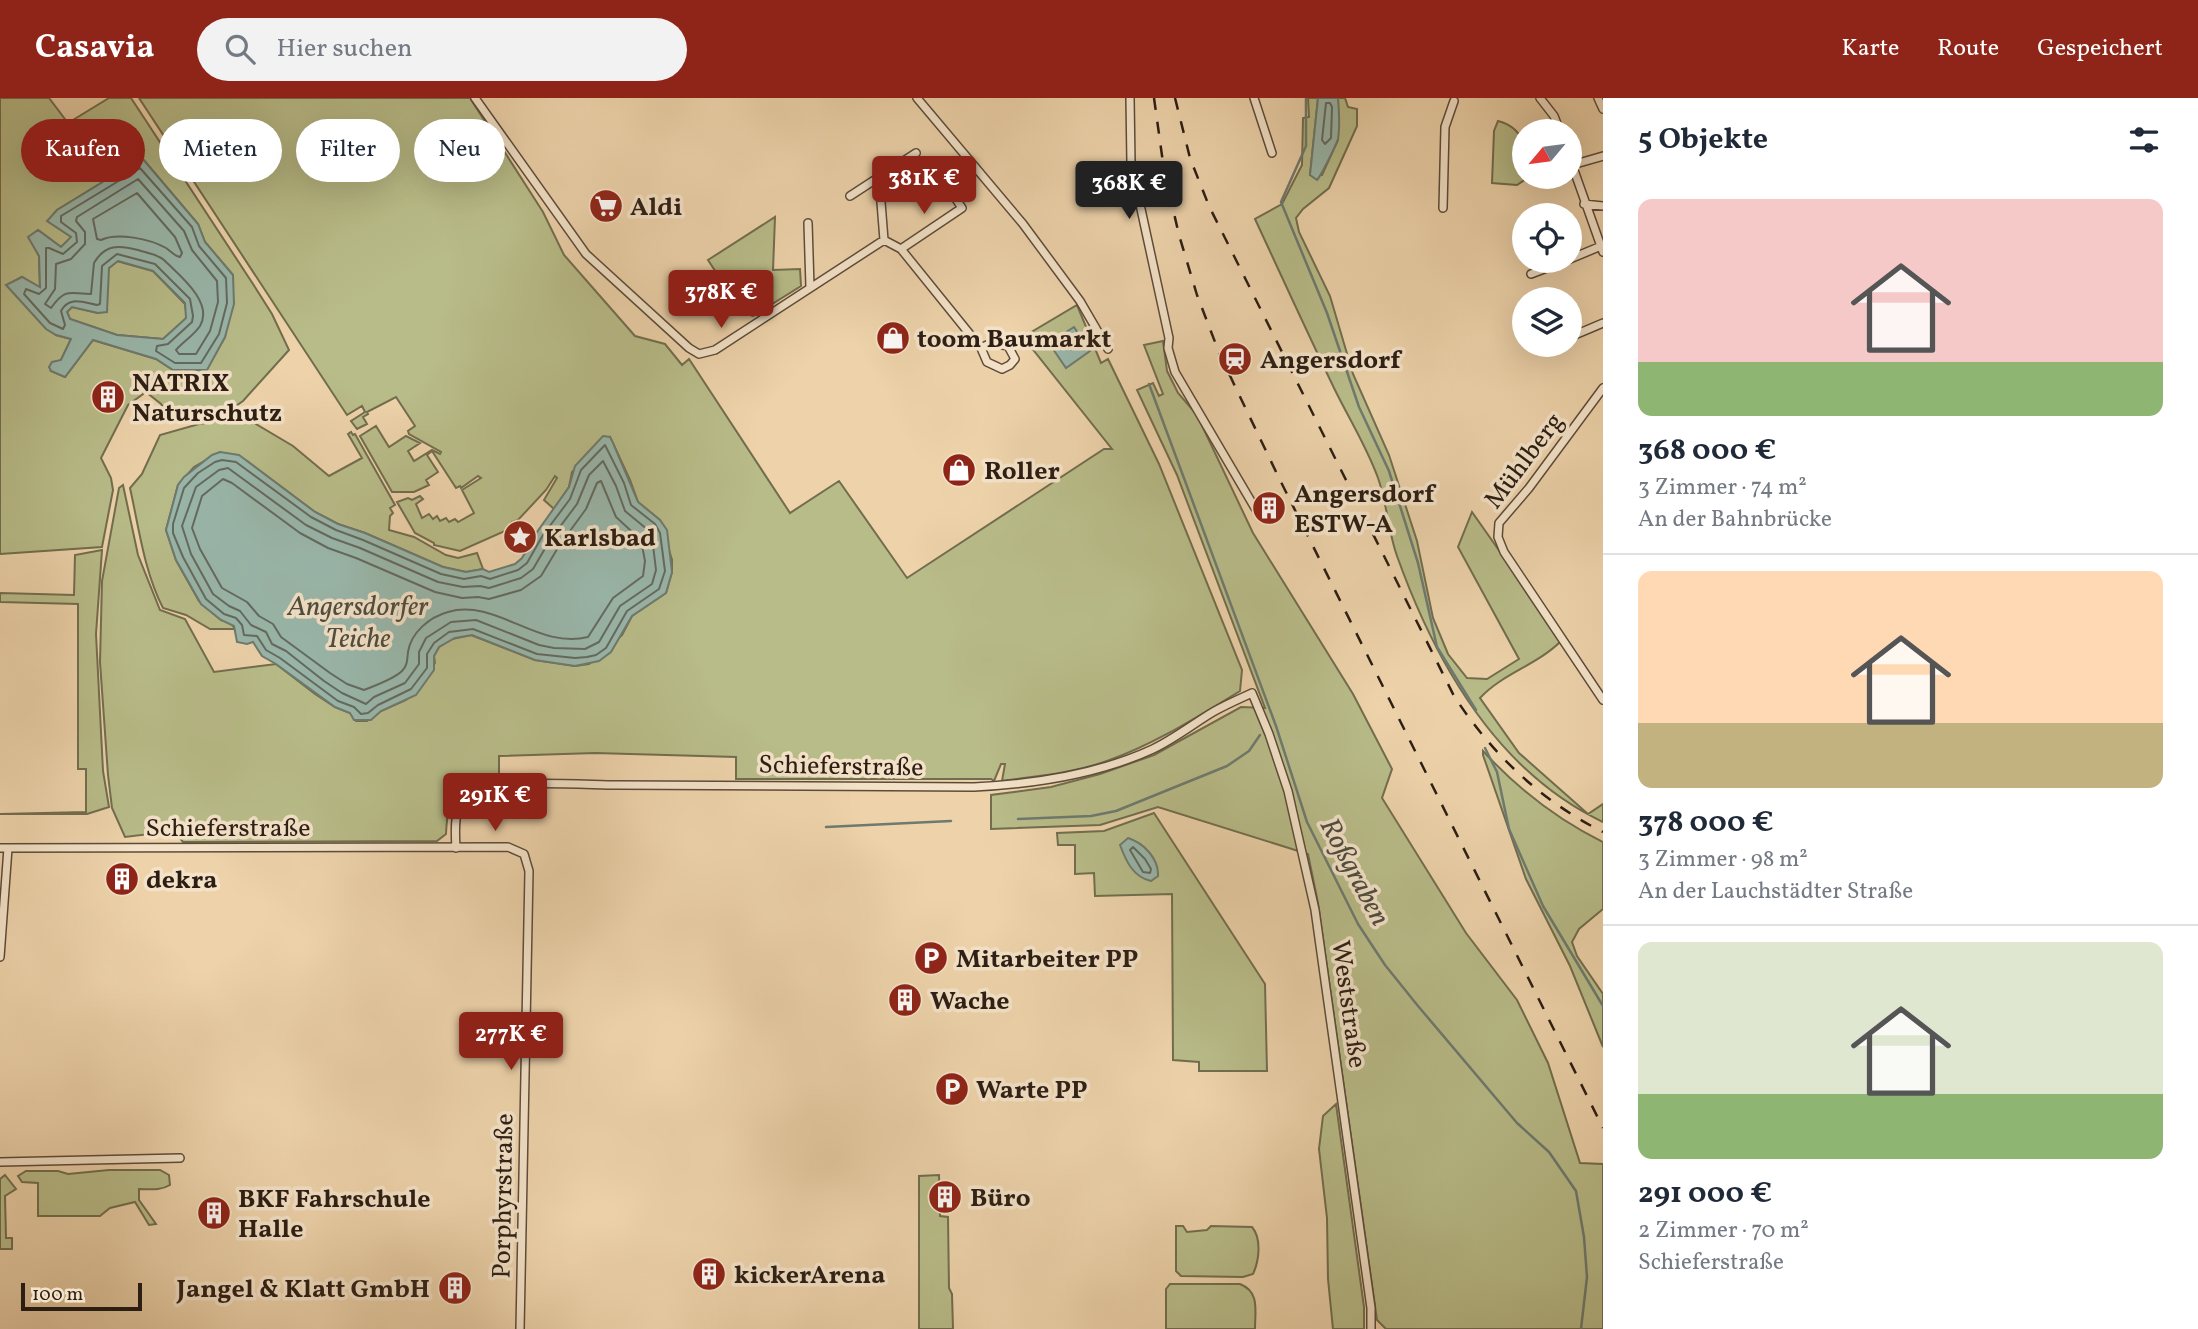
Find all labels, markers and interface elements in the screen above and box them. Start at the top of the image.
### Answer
search box [197,18,687,81]
text: Casavia [35,26,155,72]
icon: search [221,30,259,68]
text: Hier suchen [277,31,413,67]
text: Karte [1842,32,1899,66]
text: Route [1937,32,1999,66]
text: Gespeichert [2037,32,2163,66]
chip: Kaufen [21,119,145,182]
chip: Mieten [159,119,282,182]
chip: Filter [296,119,400,182]
chip: Neu [414,119,505,182]
north arrow [1512,119,1582,189]
map controls [1512,119,1582,357]
text: 5 Objekte [1638,119,1768,161]
icon: filters [2125,121,2163,159]
pin: 381K € [867,156,981,216]
pin: 368K € [1072,162,1186,221]
text: 381K € [888,163,960,195]
text: 368K € [1091,168,1167,200]
supermarket icon: Aldi [587,187,625,225]
place label: Aldi [630,190,682,226]
button: locate [1512,203,1582,273]
icon: home [1838,245,1964,371]
pin: 378K € [664,271,778,330]
text: 378K € [684,277,758,309]
button: layers [1512,287,1582,357]
shop icon: toom Baumarkt [874,319,912,357]
place label: toom Baumarkt [917,322,1111,358]
station icon: Angersdorf [1216,340,1254,378]
place label: Angersdorf [1260,343,1403,379]
place label: NATRIX Naturschutz [132,366,282,432]
building icon: NATRIX Naturschutz [89,378,127,416]
street label: Mühlberg [1476,406,1573,517]
text: 368 000 € [1638,430,1776,472]
shop icon: Roller [940,451,978,489]
place label: Roller [984,454,1060,490]
text: 3 Zimmer · 74 m² [1638,472,1807,504]
place label: Angersdorf ESTW-A [1294,477,1437,543]
building icon: Angersdorf ESTW-A [1250,489,1288,527]
text: An der Bahnbrücke [1638,504,1832,536]
place icon: Karlsbad [501,518,539,556]
place label: Karlsbad [544,521,656,557]
water label: Angersdorfer Teiche [286,588,429,659]
icon: home [1838,617,1964,743]
street label: Schieferstraße [758,748,924,786]
pin: 291K € [438,774,552,833]
text: 291K € [459,780,531,812]
text: 378 000 € [1638,802,1774,844]
street label: Schieferstraße [145,811,311,847]
water label: Roßgraben [1309,811,1399,933]
text: 3 Zimmer · 98 m² [1638,844,1808,876]
building icon: dekra [103,860,141,898]
place label: dekra [146,863,217,899]
text: An der Lauchstädter Straße [1638,876,1913,908]
street label: Weststraße [1321,938,1375,1070]
parking icon: Mitarbeiter PP [912,939,950,977]
place label: Mitarbeiter PP [956,942,1138,978]
building icon: Wache [886,981,924,1019]
place label: Wache [930,984,1010,1020]
icon: home [1838,988,1964,1114]
pin: 277K € [454,1012,568,1072]
text: 277K € [475,1019,547,1051]
parking icon: Warte PP [933,1070,971,1108]
place label: Warte PP [976,1073,1088,1109]
street label: Porphyrstraße [485,1113,523,1279]
text: 291 000 € [1638,1173,1772,1215]
building icon: Büro [926,1178,964,1216]
place label: Büro [970,1181,1031,1217]
place label: BKF Fahrschule Halle [238,1182,431,1248]
building icon: BKF Fahrschule Halle [195,1194,233,1232]
text: 2 Zimmer · 70 m² [1638,1215,1809,1247]
text: Schieferstraße [1638,1247,1784,1279]
building icon: kickerArena [690,1255,728,1293]
place label: kickerArena [734,1258,885,1294]
building icon: Jangel & Klatt GmbH [436,1269,474,1307]
place label: Jangel & Klatt GmbH [176,1272,430,1308]
scale bar [21,1280,142,1312]
text: 100 m [32,1282,83,1308]

